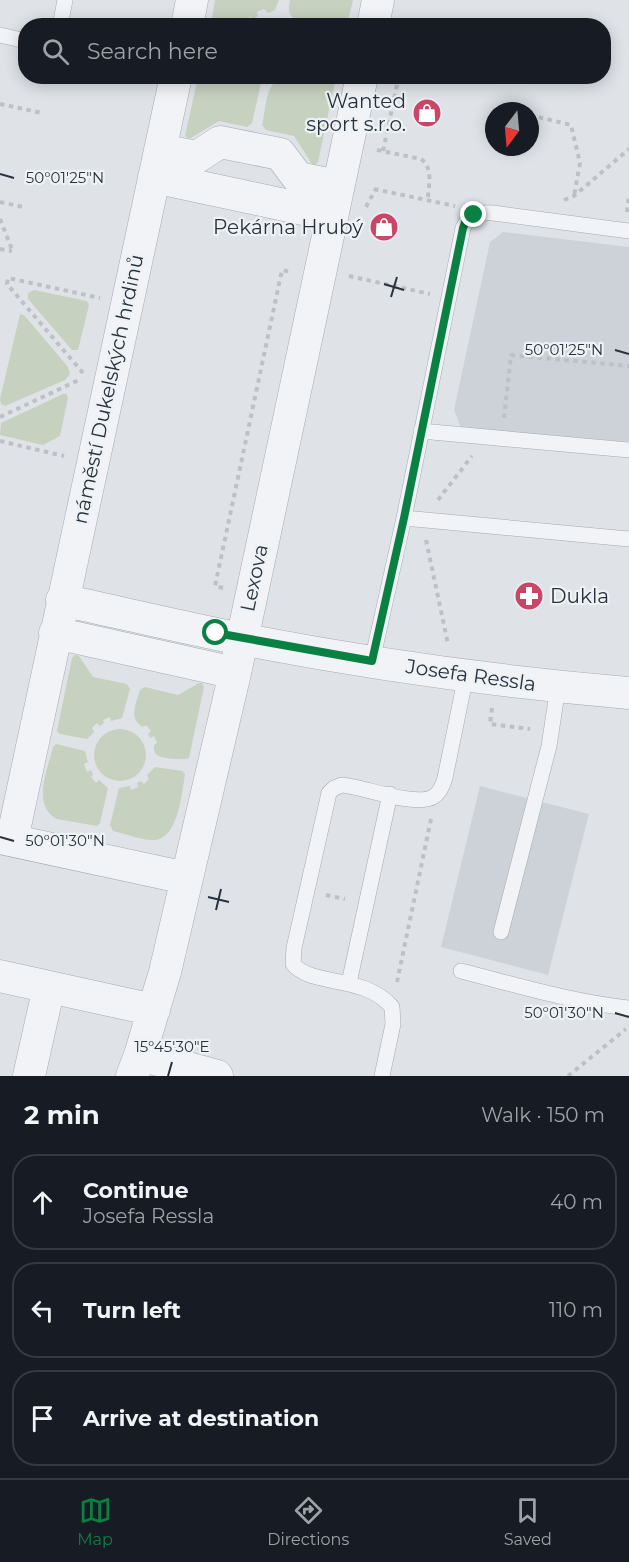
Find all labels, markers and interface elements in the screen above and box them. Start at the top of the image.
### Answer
search box [18,18,611,84]
icon: search [39,35,72,68]
text: Search here [87,38,218,65]
place label: Wanted sport s.r.o. [306,89,406,136]
shop icon: Wanted sport s.r.o. [411,97,443,129]
north arrow [485,102,539,156]
text: 50°01'25"N [26,168,104,187]
route end [460,201,486,227]
shop icon: Pekárna Hrubý [368,211,400,243]
place label: Pekárna Hrubý [213,215,363,239]
street label: náměstí Dukelských hrdinů [68,252,148,526]
text: 50°01'25"N [525,340,603,359]
street label: Lexova [235,542,273,614]
pharmacy icon: Dukla [513,580,545,612]
place label: Dukla [550,584,609,608]
route start [202,619,228,645]
street label: Josefa Ressla [403,654,538,696]
text: 50°01'30"N [25,831,105,850]
text: 50°01'30"N [524,1003,604,1022]
text: 15°45'30"E [134,1037,210,1056]
text: 2 min [24,1099,100,1131]
text: Walk · 150 m [481,1103,605,1127]
text: Continue [83,1177,189,1204]
icon: ahead [26,1186,59,1219]
text: 40 m [550,1190,603,1214]
text: Josefa Ressla [83,1204,214,1228]
icon: left [26,1294,59,1327]
text: Turn left [83,1297,181,1324]
text: 110 m [549,1298,603,1322]
icon: arrive [26,1402,59,1435]
text: Arrive at destination [83,1405,319,1432]
tab: Map [77,1494,113,1549]
tab: Directions [267,1494,349,1549]
tab: Saved [504,1494,552,1549]

